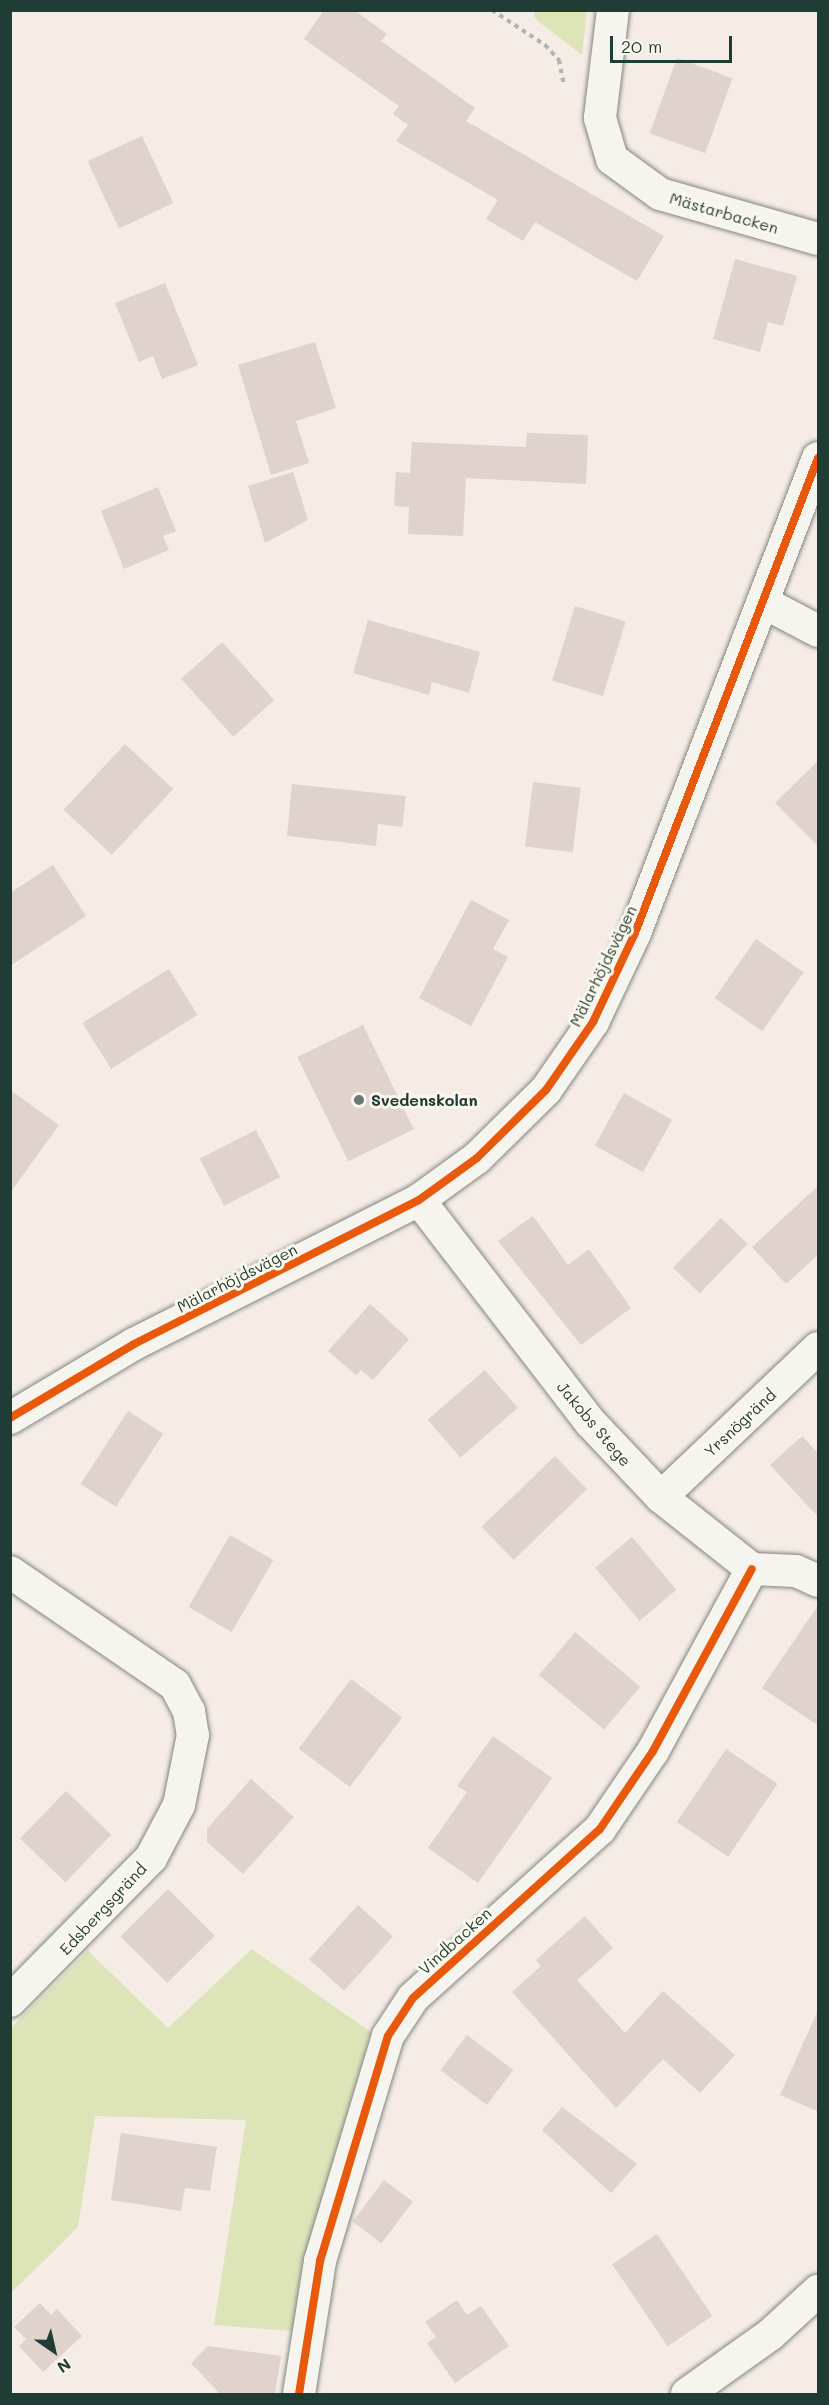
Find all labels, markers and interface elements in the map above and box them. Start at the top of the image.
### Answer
scale bar [613,24,734,62]
text: 20 m [621,34,662,58]
street label: Mästarbacken [667,188,781,238]
street label: Mälarhöjdsvägen [565,902,641,1030]
place label: Svedenskolan [371,1090,478,1110]
marker: Svedenskolan [352,1093,366,1107]
street label: Mälarhöjdsvägen [174,1239,300,1317]
street label: Jakobs Stege [553,1378,635,1470]
street label: Yrsnögränd [700,1385,780,1461]
street label: Edsbergsgränd [56,1859,150,1959]
street label: Vindbacken [415,1903,495,1979]
north arrow [24,2321,84,2381]
text: N [53,2354,75,2378]

